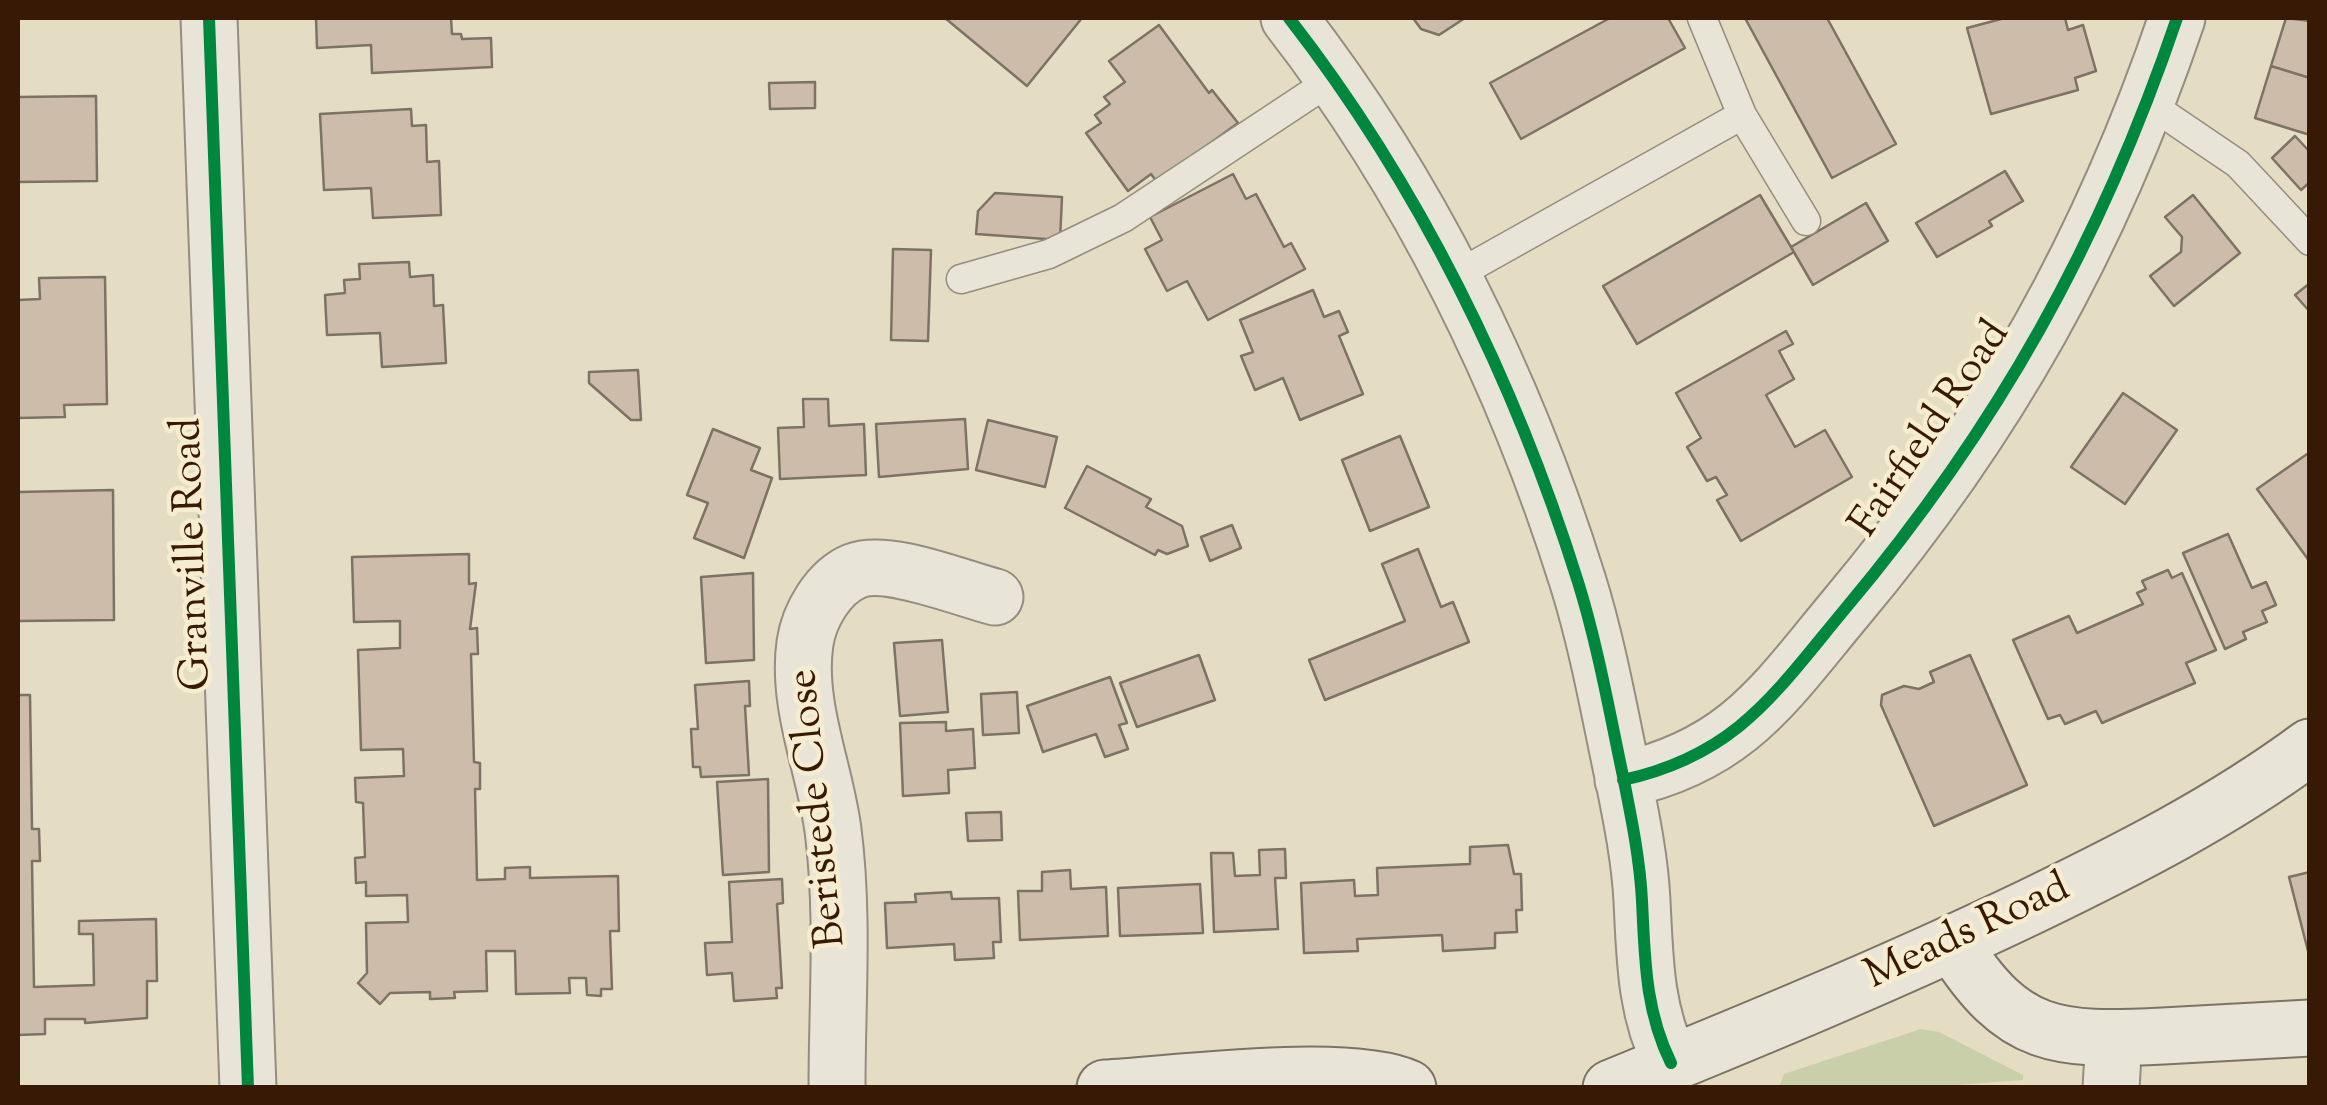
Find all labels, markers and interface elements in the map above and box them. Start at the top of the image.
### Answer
street label: Fairfield Road [1842,313,2024,549]
street label: Granville Road [166,417,226,691]
street label: Beristede Close [781,666,861,950]
street label: Meads Road [1859,866,2079,1004]

